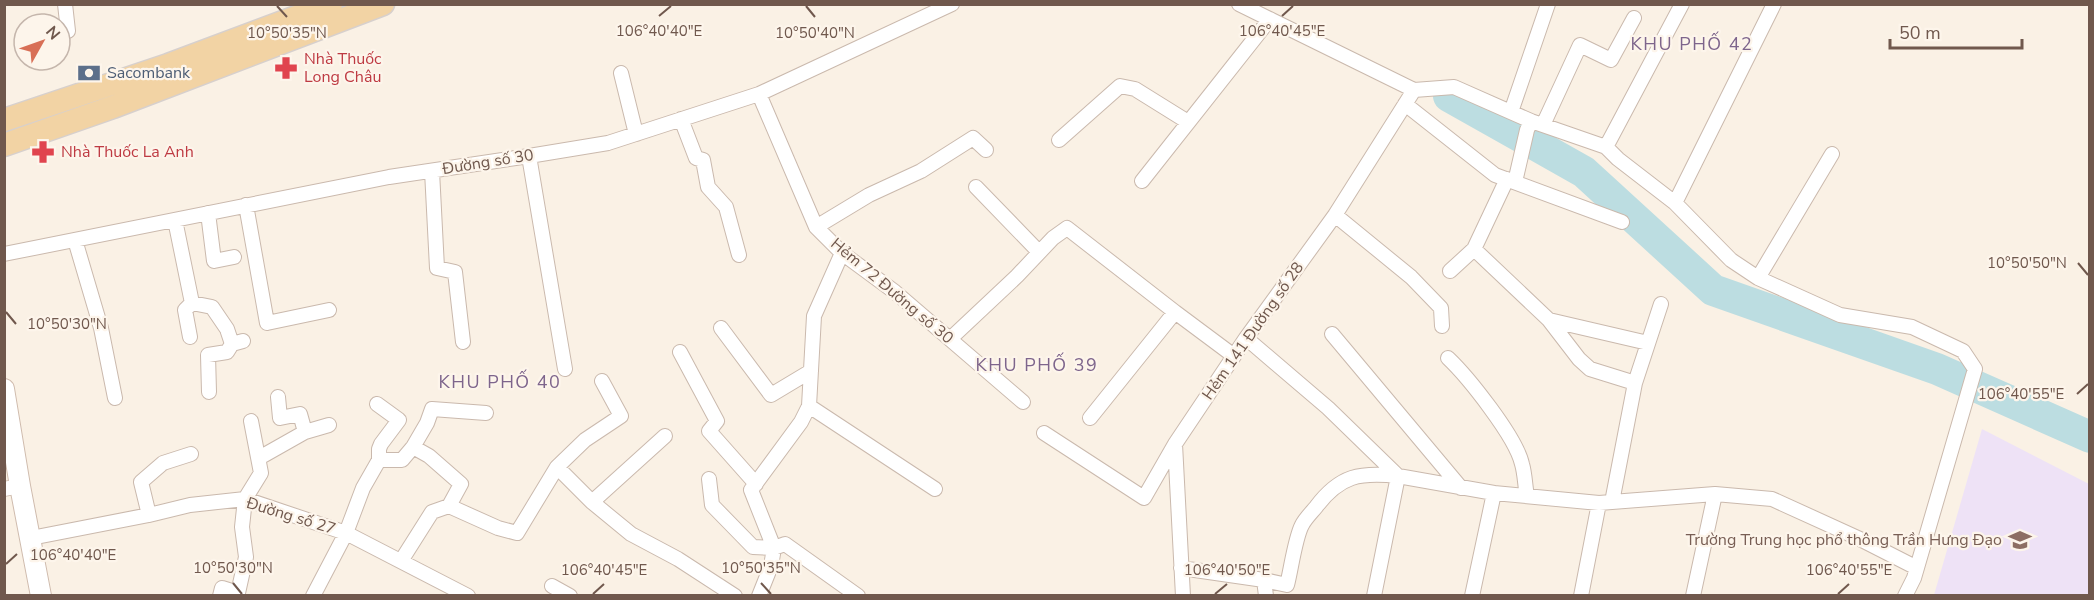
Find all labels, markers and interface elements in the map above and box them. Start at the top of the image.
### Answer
north arrow [12,12,72,72]
scale bar [1890,12,2022,50]
text: N [40,21,65,45]
text: 106°40'40"E [616,21,702,41]
text: 106°40'45"E [1239,21,1325,41]
text: 50 m [1899,21,1941,45]
text: 10°50'35"N [247,23,327,43]
text: 10°50'40"N [775,23,855,43]
district label: KHU PHỐ 42 [1631,31,1753,56]
place label: Nhà Thuốc Long Châu [304,48,382,88]
pharmacy icon: Nhà Thuốc Long Châu [273,55,299,81]
bank icon: Sacombank [76,60,102,86]
place label: Sacombank [107,62,191,84]
pharmacy icon: Nhà Thuốc La Anh [30,139,56,165]
place label: Nhà Thuốc La Anh [61,141,194,163]
street label: Đường số 30 [440,144,535,180]
street label: Hẻm 72 Đường số 30 [826,233,958,349]
text: 10°50'50"N [1987,253,2067,273]
street label: Hẻm 141 Đường số 28 [1197,258,1309,404]
text: 10°50'30"N [27,314,107,334]
district label: KHU PHỐ 39 [976,352,1098,377]
district label: KHU PHỐ 40 [439,369,561,394]
text: 106°40'55"E [1978,384,2064,404]
street label: Đường số 27 [243,492,338,540]
school or university icon: Trường Trung học phổ thông Trần Hưng Đạo [2007,527,2033,553]
place label: Trường Trung học phổ thông Trần Hưng Đạo [1686,529,2002,551]
text: 106°40'40"E [30,545,116,565]
text: 10°50'30"N [193,558,273,578]
text: 10°50'35"N [721,558,801,578]
text: 106°40'45"E [561,560,647,580]
text: 106°40'50"E [1184,560,1270,580]
text: 106°40'55"E [1806,560,1892,580]

